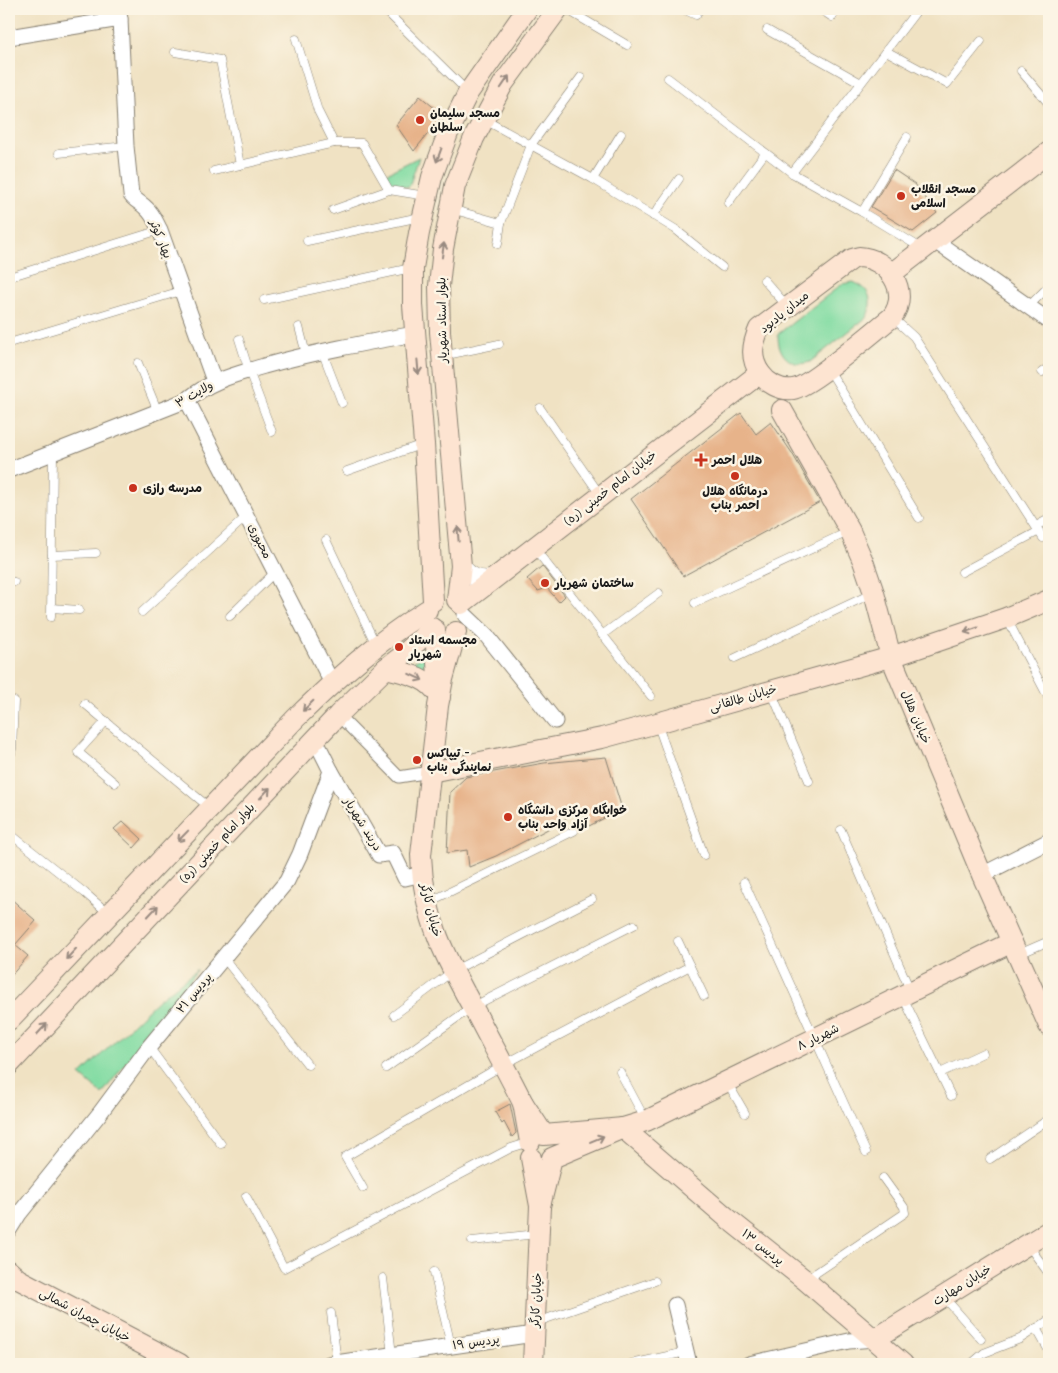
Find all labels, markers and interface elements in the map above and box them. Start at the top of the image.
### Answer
one-way arrow [500,76,510,90]
place label: مسجد سلیمان سلطان [430,104,500,134]
marker: مسجد سلیمان سلطان [414,114,426,126]
one-way arrow [434,147,443,163]
place label: مسجد انقلاب اسلامی [911,180,976,211]
marker: مسجد انقلاب اسلامی [895,190,907,202]
street label: بهار کوثر [146,216,177,261]
one-way arrow [438,242,448,258]
street label: بلوار استاد شهریار [432,277,451,364]
street label: میدان یادبود [756,287,812,337]
one-way arrow [413,359,422,375]
street label: ولایت ۳ [172,376,216,411]
street label: خیابان امام خمینی (ره) [560,446,660,530]
place label: هلال احمر [711,451,762,467]
marker: هلال احمر [694,453,708,467]
marker: درمانگاه هلال احمر بناب [729,470,741,482]
place label: مدرسه رازی [143,479,202,495]
marker: مدرسه رازی [127,482,139,494]
place label: درمانگاه هلال احمر بناب [702,482,768,512]
street label: محبوری [244,520,277,561]
one-way arrow [453,526,462,542]
place label: ساختمان شهریار [554,574,634,590]
marker: ساختمان شهریار [539,577,551,589]
one-way arrow [964,626,979,635]
place label: مجسمه استاد شهریار [408,631,477,661]
marker: مجسمه استاد شهریار [393,641,405,653]
one-way arrow [409,672,424,682]
street label: خیابان طالقانی [707,680,778,715]
street label: خیابان هلال [898,687,935,746]
one-way arrow [302,700,314,712]
place label: تیپاکس - نمایندگی بناب [427,744,491,775]
marker: تیپاکس - نمایندگی بناب [411,754,423,766]
one-way arrow [259,786,271,799]
street label: دربند شهریار [340,793,387,854]
street label: بلوار امام خمینی (ره) [175,799,259,887]
place label: خوابگاه مرکزی دانشگاه آزاد واحد بناب [518,801,627,831]
marker: خوابگاه مرکزی دانشگاه آزاد واحد بناب [502,811,514,823]
one-way arrow [177,830,189,842]
street label: خیابان کارگر [416,880,446,939]
one-way arrow [147,905,159,917]
one-way arrow [66,947,78,959]
street label: پردیس ۲۱ [172,969,216,1017]
street label: شهریار ۸ [794,1019,841,1053]
one-way arrow [36,1023,48,1036]
one-way arrow [589,1134,604,1144]
street label: پردیس ۱۳ [739,1225,788,1269]
street label: خیابان مهارت [929,1260,994,1309]
street label: خیابان کارگر [526,1272,545,1329]
street label: خیابان چمران شمالی [37,1283,134,1346]
street label: پردیس ۱۹ [451,1330,501,1353]

